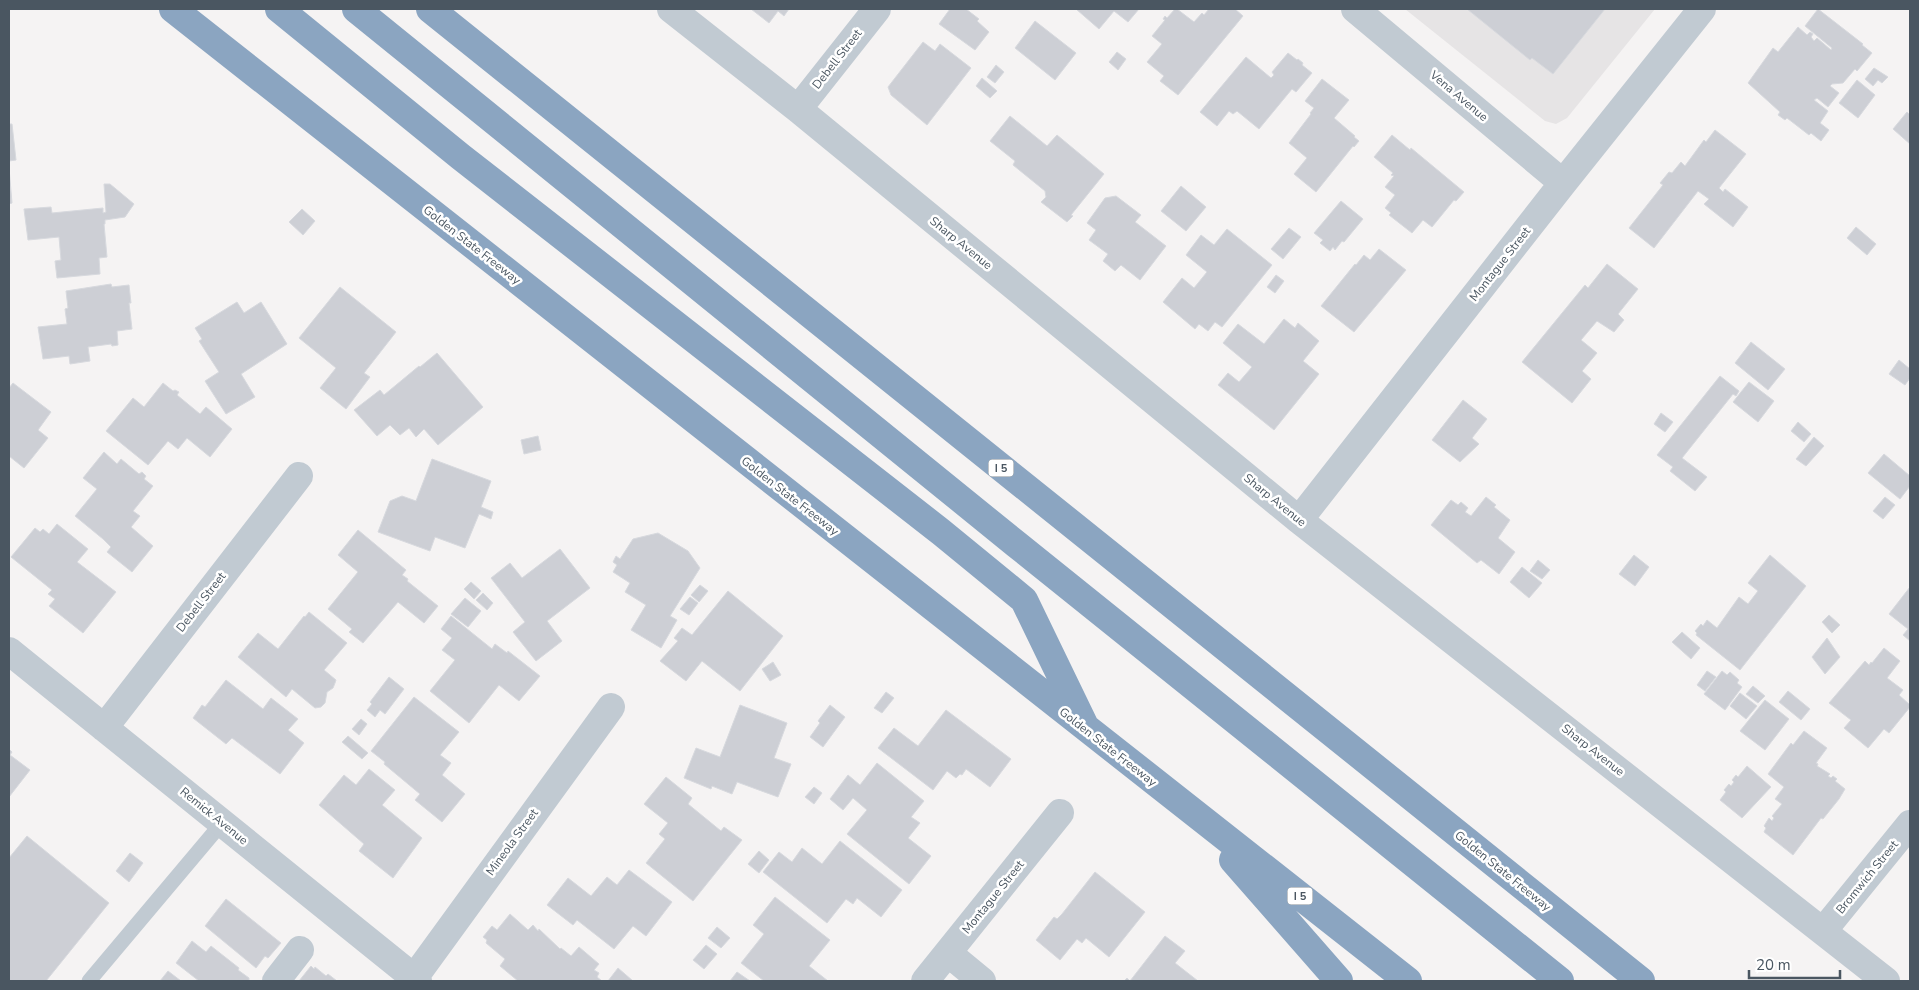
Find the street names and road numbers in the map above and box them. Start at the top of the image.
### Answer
street label: Debell Street [809,25,866,92]
street label: Vena Avenue [1426,66,1491,125]
street label: Golden State Freeway [420,202,525,289]
street label: Sharp Avenue [927,213,995,273]
street label: Montague Street [1466,223,1535,304]
street label: Golden State Freeway [738,453,843,540]
road number: I 5 [988,459,1014,476]
street label: Sharp Avenue [1241,470,1309,530]
street label: Debell Street [173,568,230,635]
street label: Golden State Freeway [1056,704,1161,791]
street label: Sharp Avenue [1558,720,1628,780]
street label: Remick Avenue [177,784,251,848]
street label: Mineola Street [482,805,542,879]
street label: Golden State Freeway [1452,827,1555,915]
street label: Bromwich Street [1832,836,1902,917]
street label: Montague Street [958,856,1028,937]
road number: I 5 [1288,888,1312,904]

